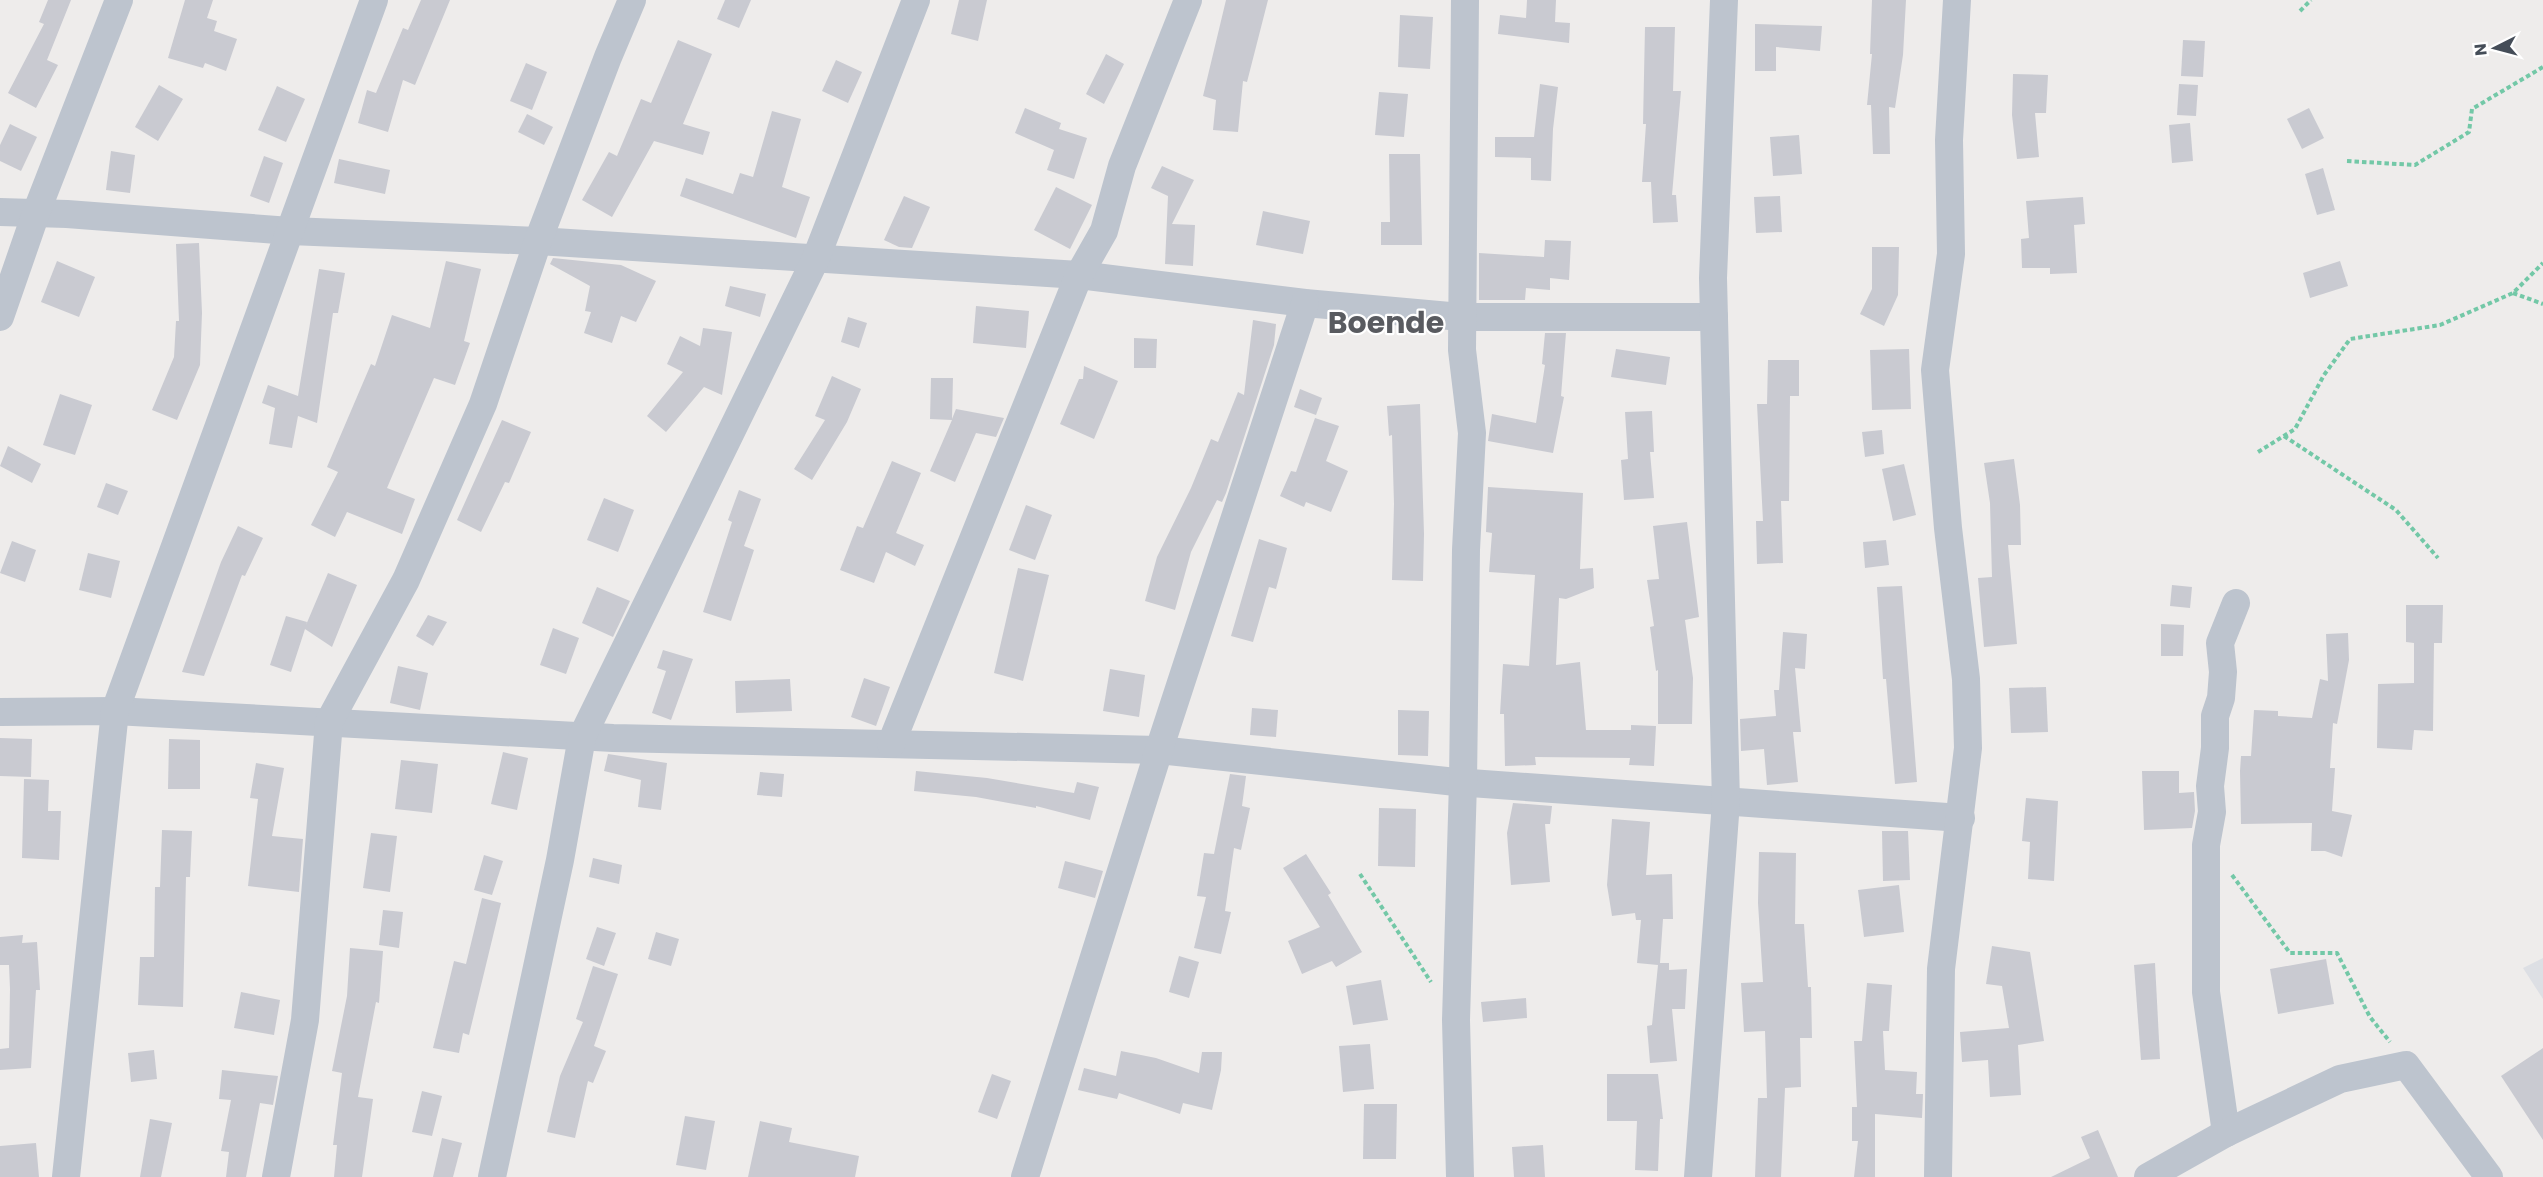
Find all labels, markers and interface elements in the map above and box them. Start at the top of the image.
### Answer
north arrow [2465,18,2525,78]
text: N [2469,42,2493,57]
district label: Boende [1328,301,1444,344]

